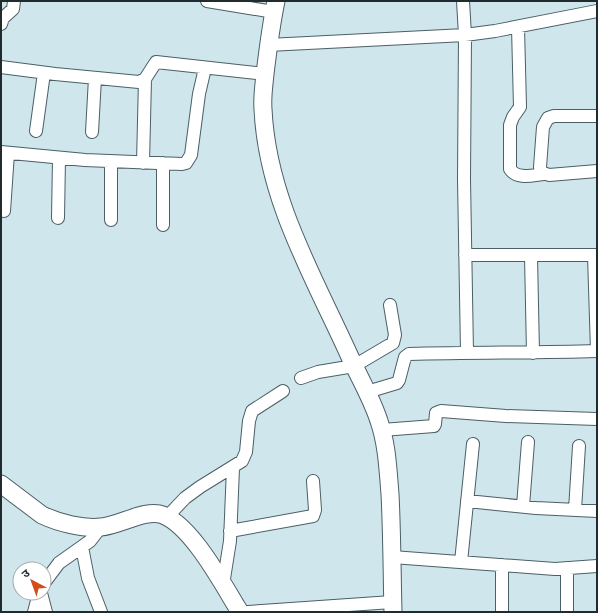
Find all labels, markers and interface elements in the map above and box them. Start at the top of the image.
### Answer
north arrow [12,561,52,601]
text: उ [18,566,33,581]

